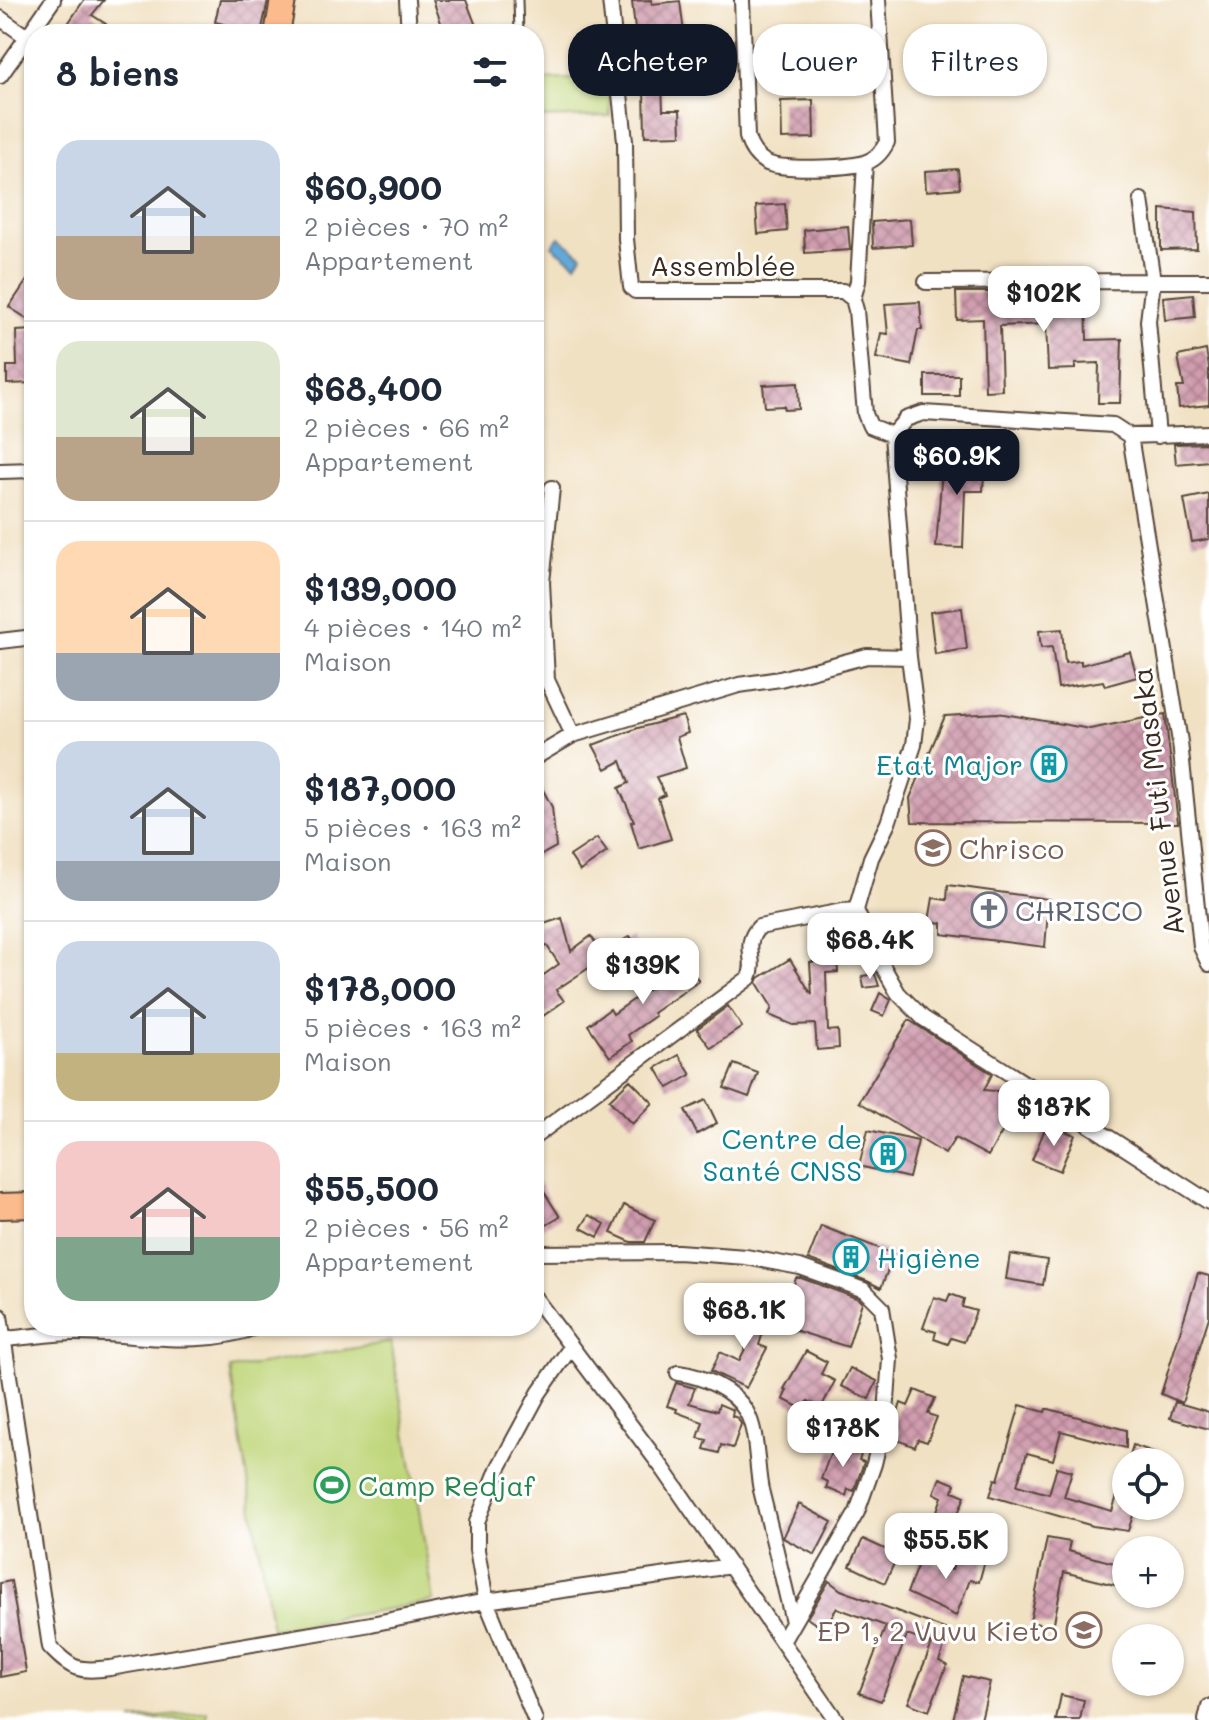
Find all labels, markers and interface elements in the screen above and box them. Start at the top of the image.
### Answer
chip: Acheter [568,24,737,96]
chip: Louer [753,24,887,96]
chip: Filtres [903,24,1047,96]
text: 8 biens [56,50,179,95]
icon: filters [468,50,512,94]
text: $60,900 [304,164,442,209]
icon: home [120,172,216,268]
text: 2 pièces · 70 m² [304,209,508,243]
text: Appartement [304,243,474,277]
street label: Assemblée [650,247,796,283]
pin: $102K [988,266,1100,334]
text: $102K [1006,275,1082,309]
text: $68,400 [304,365,442,410]
icon: home [120,373,216,469]
text: 2 pièces · 66 m² [304,410,509,444]
pin: $60.9K [892,429,1022,497]
text: $60.9K [912,438,1002,472]
text: Appartement [304,444,474,478]
text: $139,000 [304,565,457,610]
icon: home [120,573,216,669]
text: 4 pièces · 140 m² [304,610,521,644]
text: Maison [304,644,391,678]
street label: Avenue Futi Masaka [1123,666,1191,938]
building icon: Etat Major [1030,745,1068,783]
place label: Etat Major [876,746,1023,782]
text: $187,000 [304,765,456,810]
icon: home [120,773,216,869]
text: 5 pièces · 163 m² [304,810,521,844]
school or university icon: Chrisco [914,829,952,867]
place label: Chrisco [959,830,1064,866]
text: Maison [304,844,391,878]
church icon: CHRISCO [970,891,1008,929]
place label: CHRISCO [1015,892,1143,928]
pin: $68.4K [805,913,935,981]
text: $68.4K [825,922,915,956]
pin: $139K [587,938,699,1006]
text: $139K [605,947,681,981]
text: $178,000 [304,965,456,1010]
icon: home [120,973,216,1069]
text: 5 pièces · 163 m² [304,1010,521,1044]
text: Maison [304,1044,391,1078]
pin: $187K [998,1080,1110,1148]
text: $187K [1016,1089,1092,1123]
place label: Centre de Santé CNSS [702,1120,862,1188]
building icon: Centre de Santé CNSS [869,1135,907,1173]
text: $55,500 [304,1165,439,1210]
icon: home [120,1173,216,1269]
text: 2 pièces · 56 m² [304,1210,509,1244]
building icon: Higiène [832,1238,870,1276]
place label: Higiène [877,1239,981,1275]
text: Appartement [304,1244,474,1278]
pin: $68.1K [679,1283,809,1351]
text: $68.1K [702,1292,786,1326]
pin: $178K [787,1401,899,1469]
text: $178K [805,1410,881,1444]
map controls [1112,1448,1184,1696]
button: locate [1112,1448,1184,1520]
sports icon: Camp Redjaf [313,1466,351,1504]
place label: Camp Redjaf [358,1467,536,1503]
pin: $55.5K [881,1513,1011,1581]
text: $55.5K [903,1522,989,1556]
button: + [1112,1536,1184,1608]
school or university icon: EP 1, 2 Vuvu Kieto [1065,1611,1103,1649]
place label: EP 1, 2 Vuvu Kieto [817,1612,1058,1648]
button: − [1112,1624,1184,1696]

